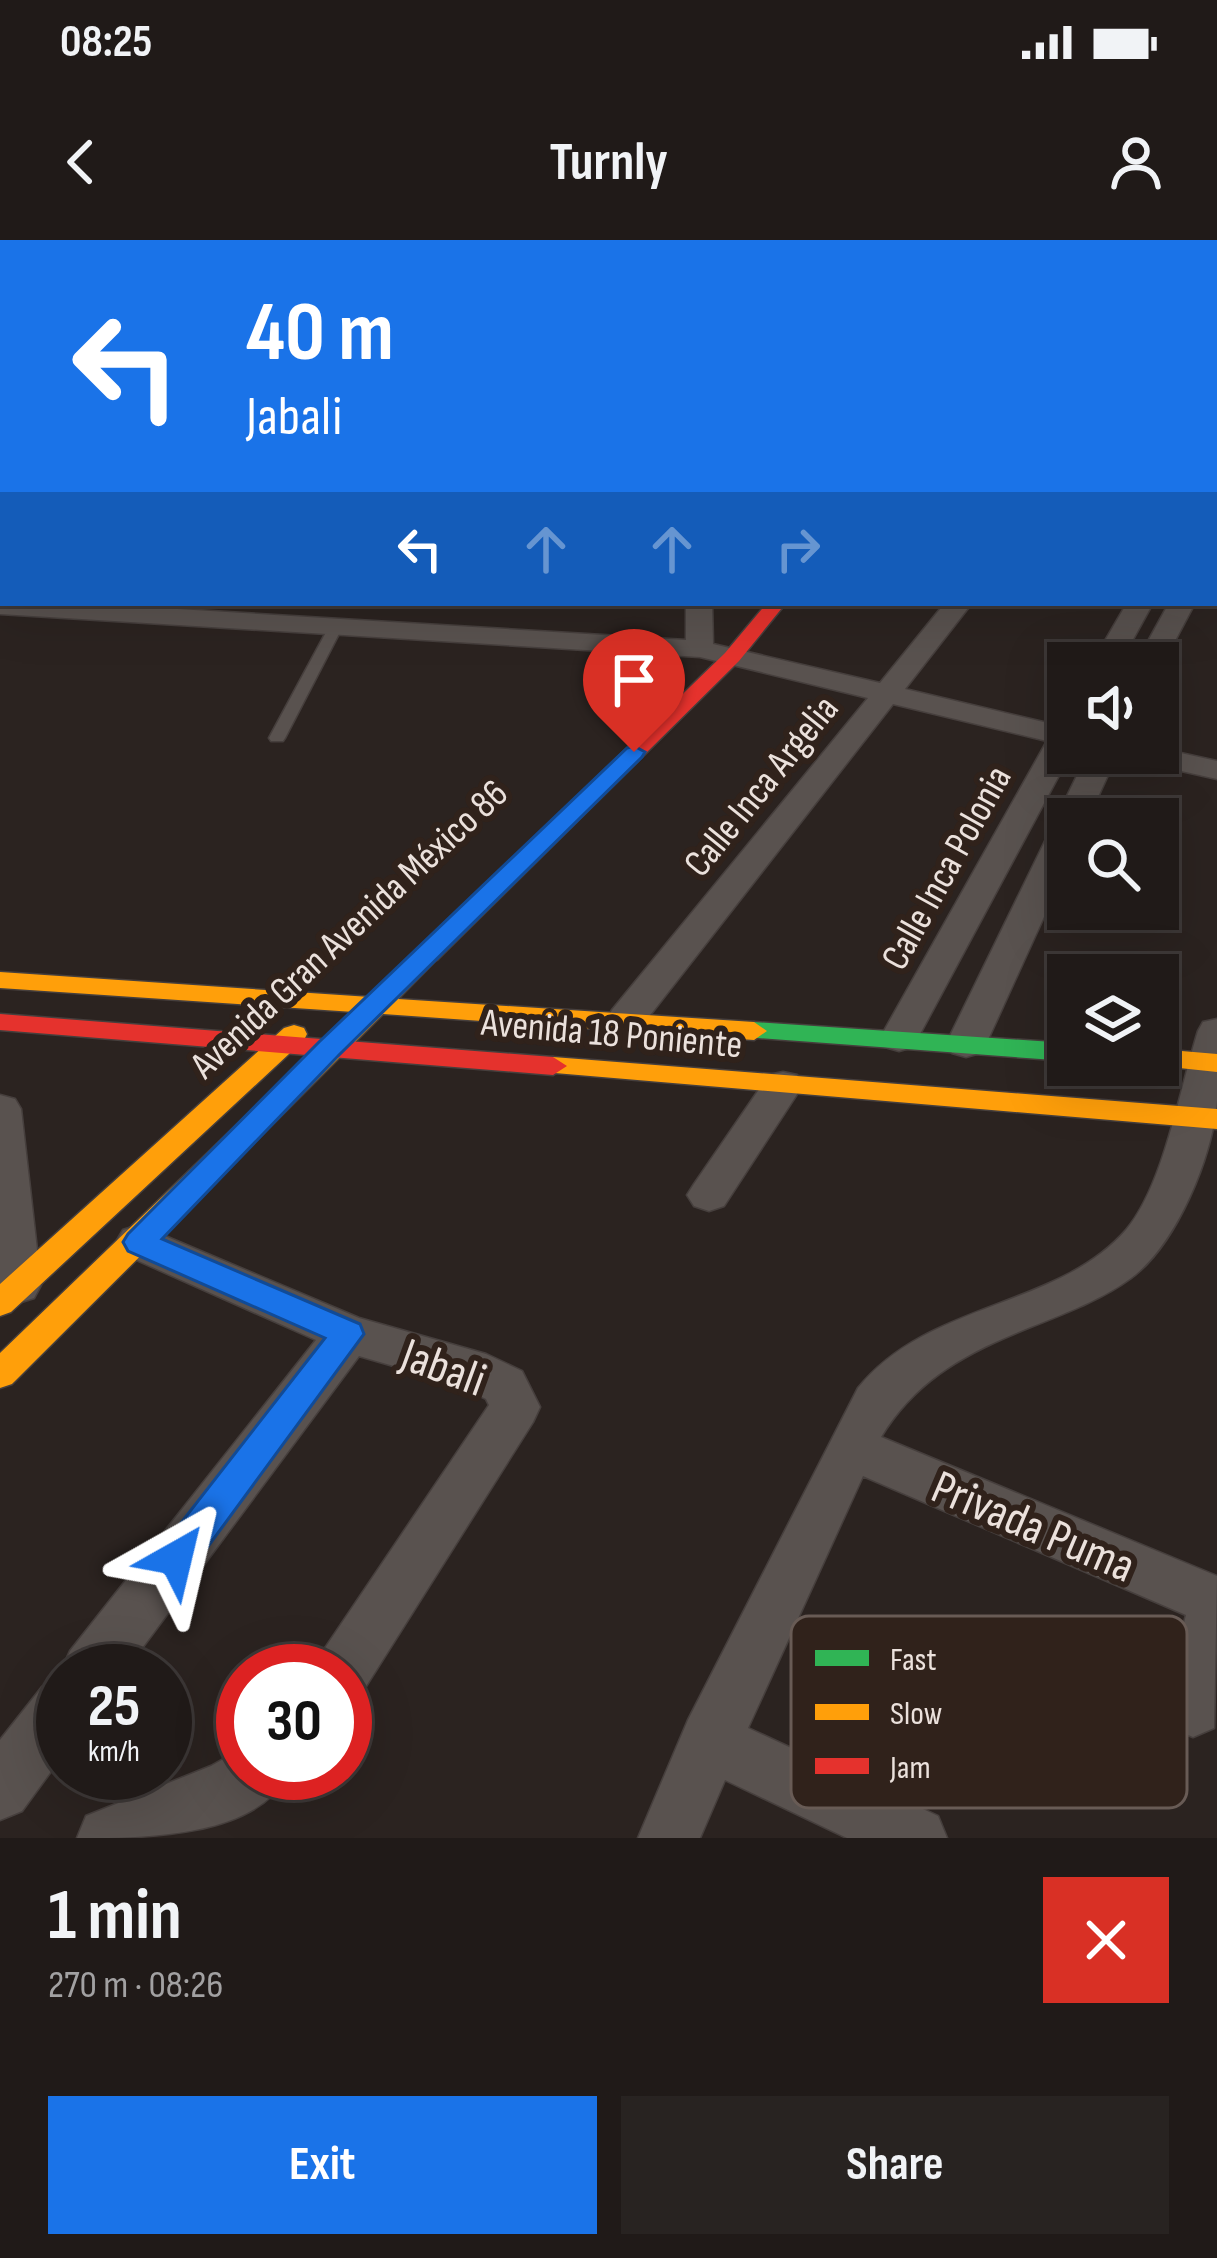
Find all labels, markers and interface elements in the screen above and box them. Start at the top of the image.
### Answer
text: 08:25 [60,15,152,70]
icon: back [48,129,114,195]
icon: person [1103,129,1169,195]
text: Turnly [549,130,668,195]
text: 40 m [246,283,394,384]
icon: left [48,288,204,444]
text: Jabali [246,385,342,450]
icon: left [387,516,453,582]
icon: ahead [513,516,579,582]
icon: ahead [639,516,705,582]
icon: right [765,516,831,582]
pin [583,629,685,752]
map controls [1047,642,1179,1086]
button: sound [1047,642,1179,774]
icon: arrive [601,647,667,713]
street label: Calle Inca Argelia [675,686,849,887]
street label: Calle Inca Polonia [872,758,1022,978]
street label: Avenida Gran Avenida México 86 [181,771,518,1090]
button: search [1047,798,1179,930]
button: layers [1047,954,1179,1086]
street label: Avenida 18 Poniente [478,1000,744,1069]
street label: Jabali [392,1327,493,1410]
street label: Privada Puma [923,1459,1143,1596]
position arrow [113,1495,239,1621]
legend [791,1616,1187,1808]
text: Fast [890,1640,937,1680]
speed limit sign: 30 [216,1644,372,1800]
text: 25 [88,1671,140,1743]
text: Slow [890,1694,942,1734]
text: km/h [88,1734,140,1770]
text: Jam [889,1748,931,1788]
text: 1 min [48,1873,182,1960]
button: close [1043,1877,1169,2003]
text: 270 m · 08:26 [48,1962,223,2009]
button: Exit [48,2096,597,2234]
button: Share [621,2096,1169,2234]

